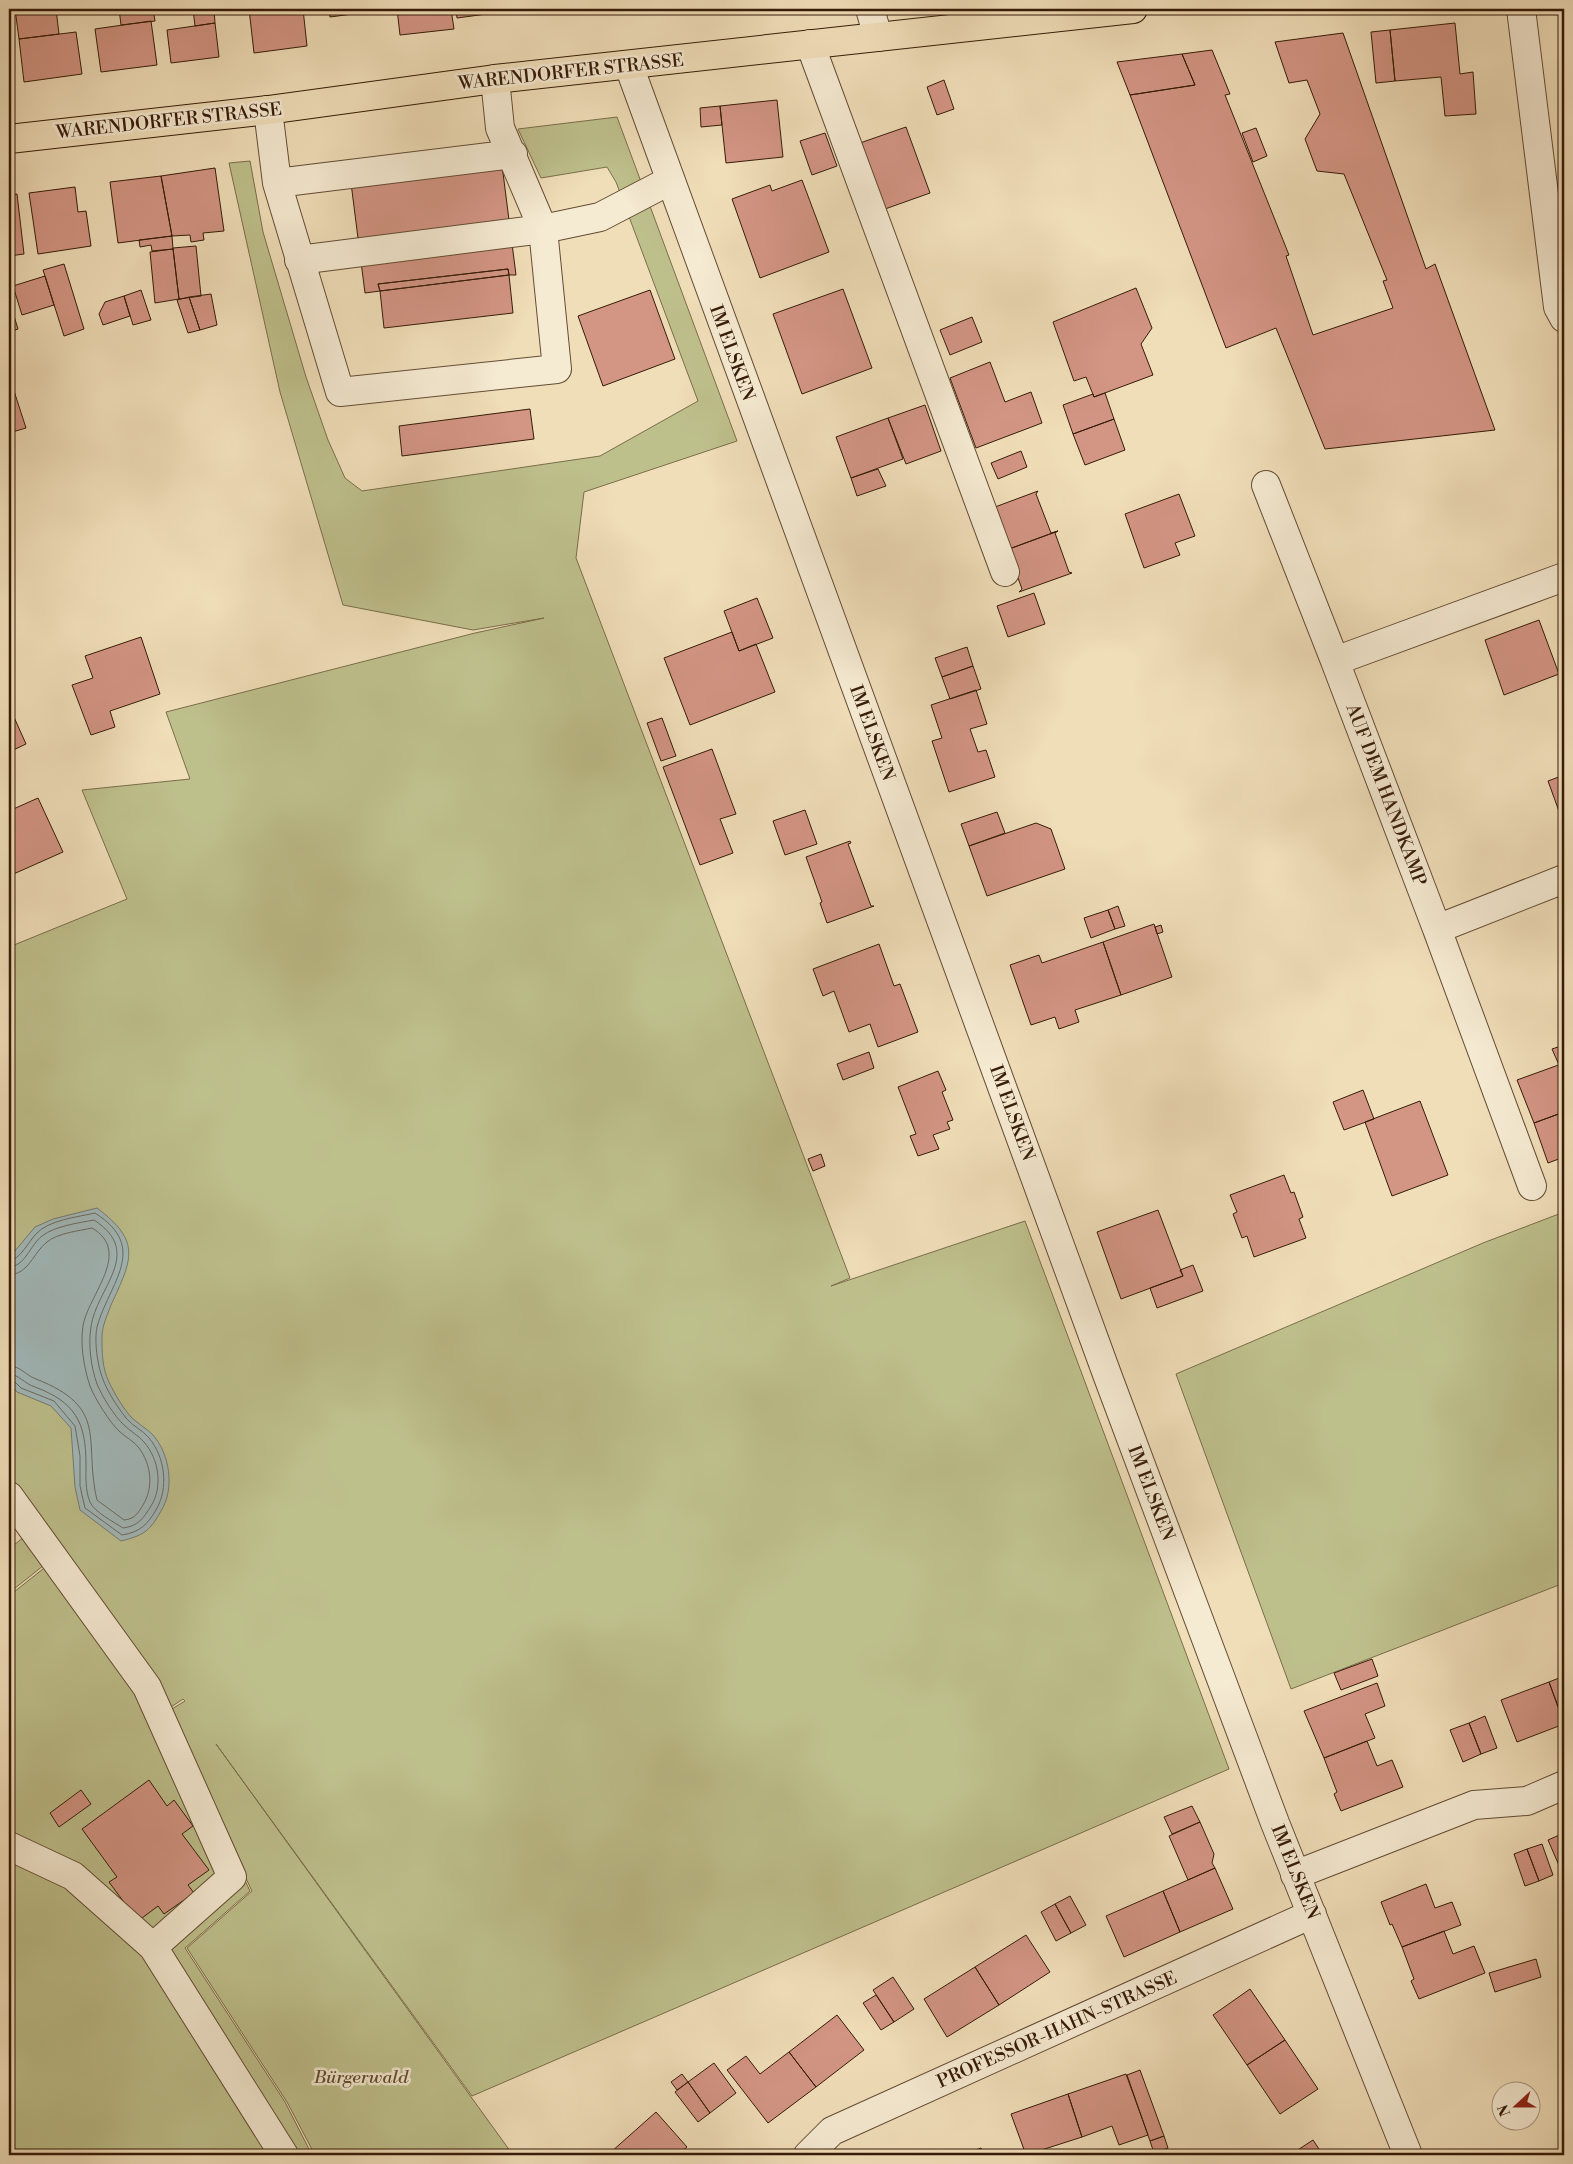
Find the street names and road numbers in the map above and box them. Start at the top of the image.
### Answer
street label: WARENDORFER STRASSE [456,49,685,95]
street label: WARENDORFER STRASSE [54,98,283,144]
street label: IM ELSKEN [704,302,760,405]
street label: IM ELSKEN [844,682,900,785]
street label: AUF DEM HANDKAMP [1340,700,1431,889]
street label: IM ELSKEN [984,1062,1040,1165]
street label: IM ELSKEN [1122,1442,1180,1544]
street label: IM ELSKEN [1266,1821,1325,1923]
street label: PROFESSOR-HAHN-STRASSE [933,1967,1181,2093]

